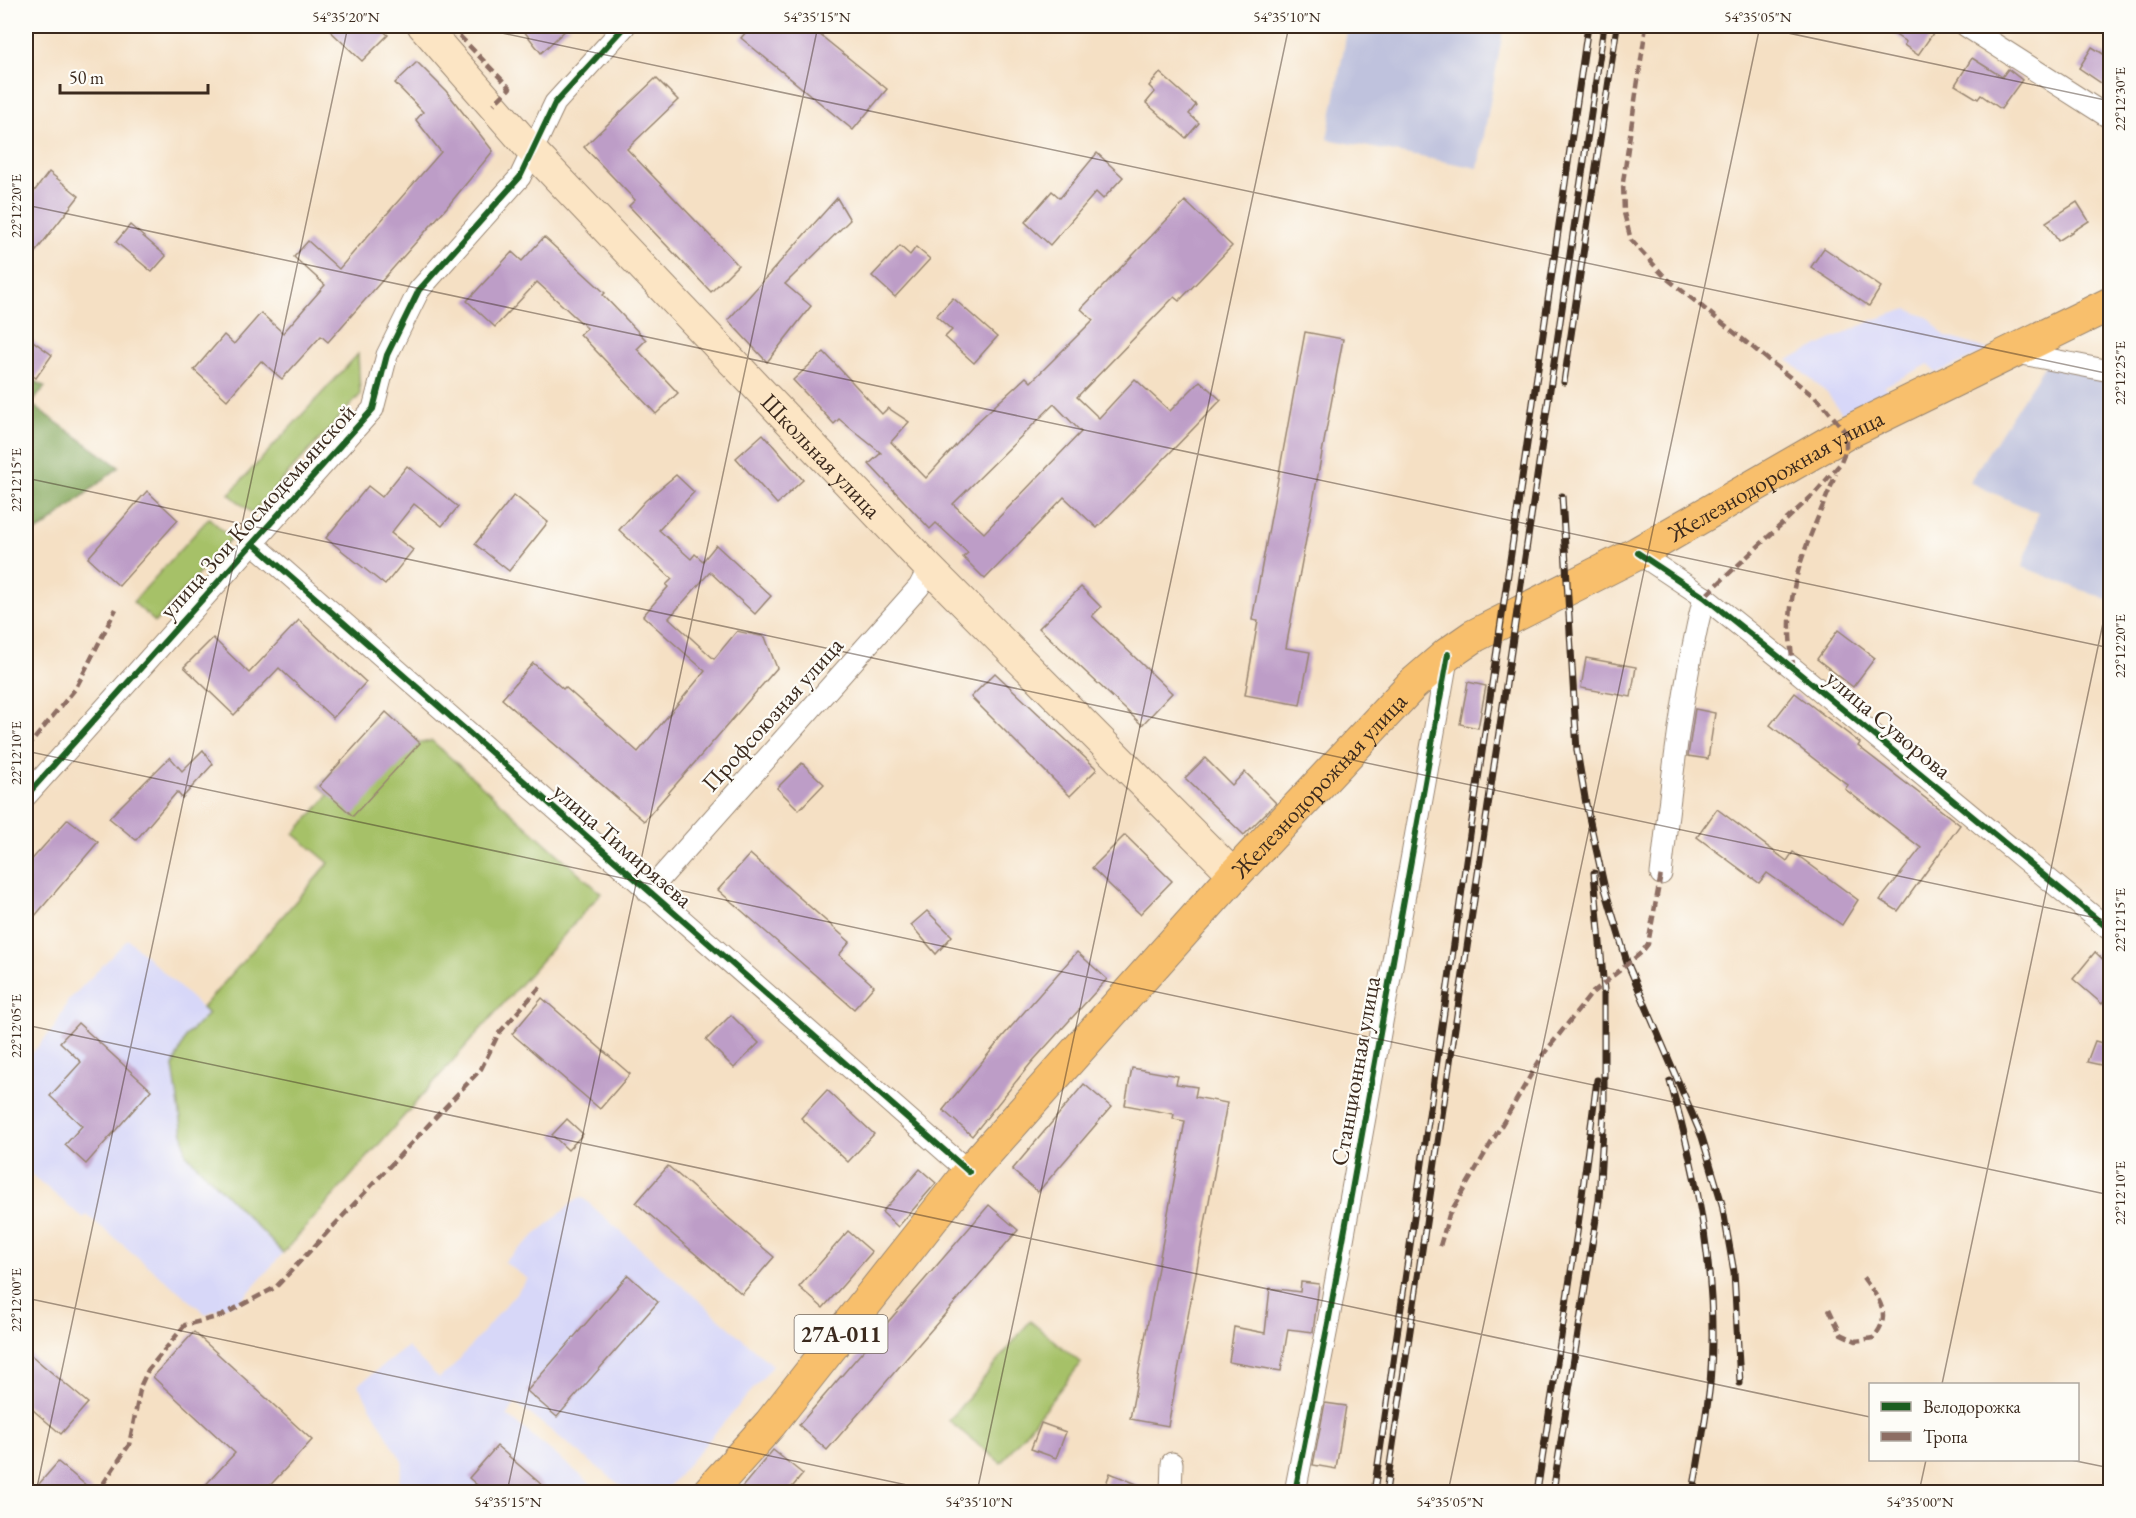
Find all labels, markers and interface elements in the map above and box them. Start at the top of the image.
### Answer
text: 54°35'20"N [312,7,380,26]
text: 54°35'15"N [783,7,851,26]
text: 54°35'10"N [1253,7,1321,26]
text: 54°35'05"N [1724,7,1792,26]
scale bar [60,57,208,95]
text: 50 m [69,66,104,89]
text: 22°12'30"E [2110,66,2129,131]
text: 22°12'20"E [6,173,25,238]
text: 22°12'25"E [2110,340,2129,405]
street label: Школьная улица [755,386,889,525]
street label: улица Зои Космодемьянской [152,397,362,625]
street label: Железнодорожная улица [1661,401,1889,549]
text: 22°12'15"E [6,447,25,512]
text: 22°12'20"E [2110,613,2129,678]
street label: Профсоюзная улица [694,630,850,798]
street label: улица Суворова [1820,662,1958,786]
street label: Железнодорожная улица [1223,685,1413,885]
text: 22°12'10"E [6,720,25,785]
street label: улица Тимирязева [546,776,700,915]
text: 22°12'15"E [2110,887,2129,952]
street label: Станционная улица [1323,973,1387,1168]
text: 22°12'05"E [6,993,25,1058]
text: 22°12'10"E [2110,1160,2129,1225]
text: 22°12'00"E [6,1267,25,1332]
road number: 27А-011 [794,1315,888,1353]
legend [1869,1383,2079,1461]
text: Велодорожка [1923,1395,2022,1418]
text: Тропа [1923,1425,1969,1448]
text: 54°35'15"N [474,1492,542,1511]
text: 54°35'10"N [945,1492,1013,1511]
text: 54°35'05"N [1416,1492,1484,1511]
text: 54°35'00"N [1886,1492,1954,1511]

